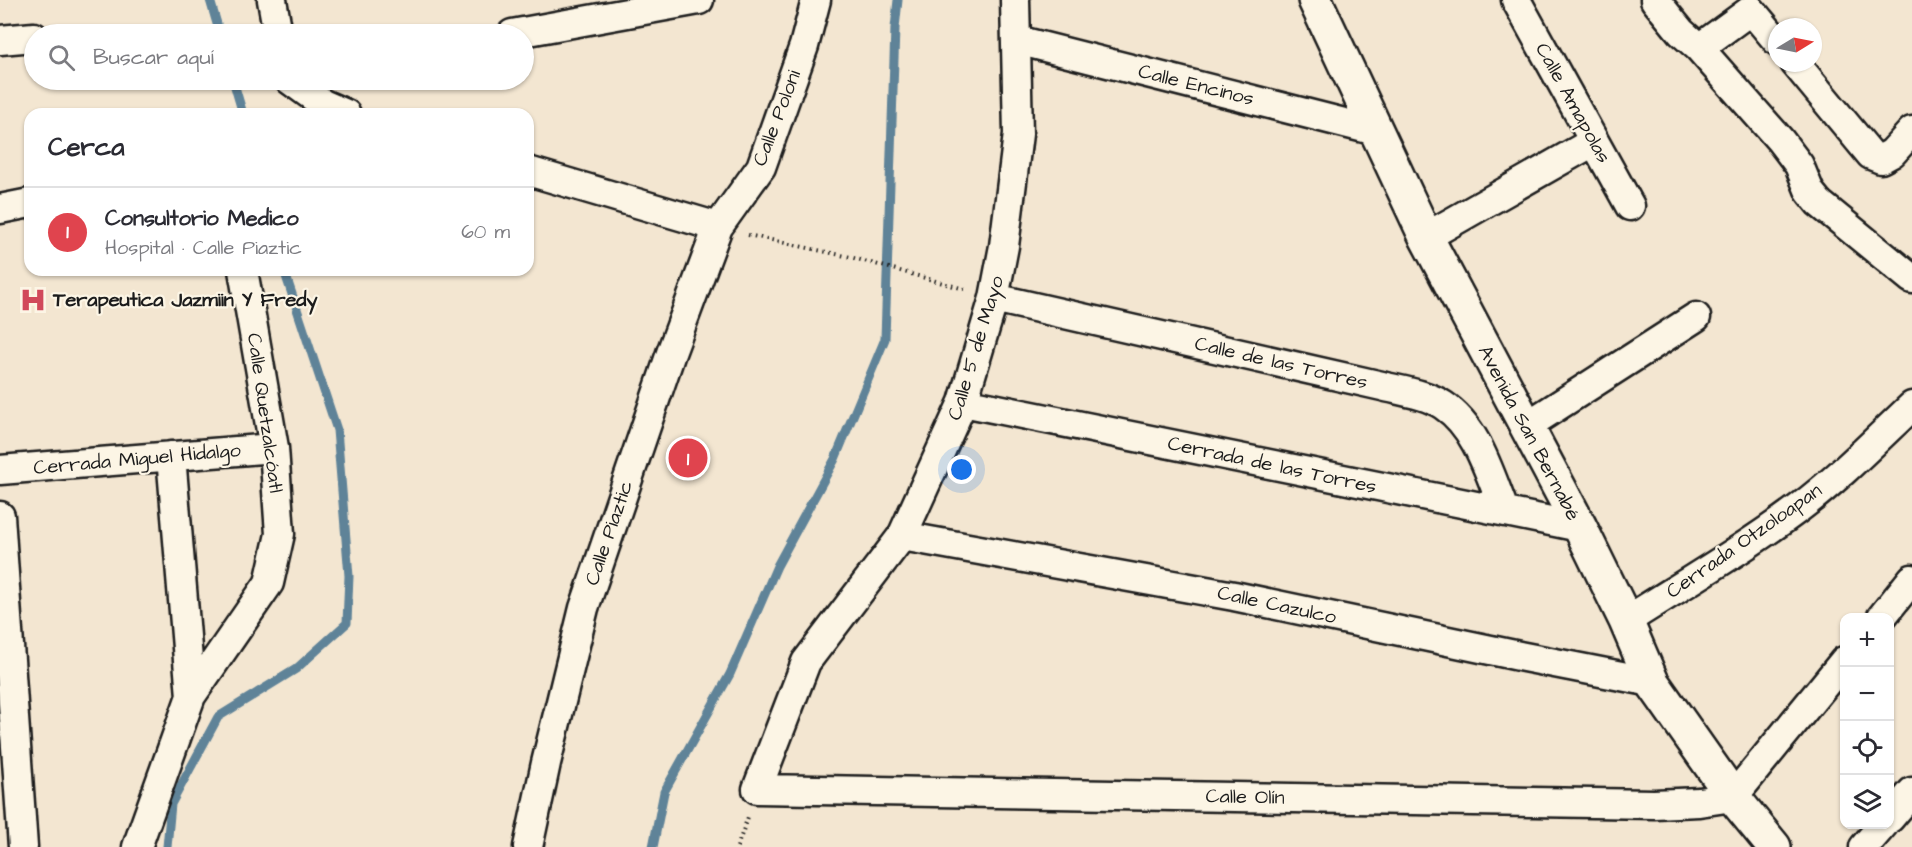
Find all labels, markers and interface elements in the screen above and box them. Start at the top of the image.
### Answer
north arrow [1768,18,1822,72]
search box [24,24,534,90]
street label: Calle Amapolas [1528,38,1618,168]
icon: search [45,41,78,74]
text: Buscar aquí [93,42,214,73]
street label: Calle Encinos [1135,57,1257,113]
street label: Calle Poloni [746,66,808,170]
text: Cerca [48,129,125,165]
text: Consultorio Medico [105,203,299,234]
text: 1 [66,218,69,246]
text: 60 m [461,218,510,246]
text: Hospital · Calle Piaztic [105,234,302,262]
street label: Calle 5 de Mayo [941,272,1012,424]
hospital icon: Terapeutica Jazmiin Y Fredy [18,285,48,315]
place label: Terapeutica Jazmiin Y Fredy [52,286,317,315]
street label: Calle de las Torres [1192,330,1370,396]
street label: Calle Quetzalcóatl [240,331,290,495]
street label: Avenida San Bernabé [1471,340,1587,526]
street label: Cerrada de las Torres [1165,429,1379,501]
street label: Cerrada Miguel Hidalgo [32,436,242,483]
pin: 1 [668,436,708,480]
your location [947,455,976,484]
street label: Calle Piaztic [578,477,640,589]
street label: Cerrada Otzoloapan [1661,477,1827,605]
street label: Calle Cazulco [1215,579,1339,631]
map controls [1840,613,1894,829]
button: + [1840,613,1894,667]
button: − [1840,667,1894,721]
button: locate [1840,721,1894,775]
button: layers [1840,775,1894,829]
street label: Calle Olín [1205,782,1285,812]

